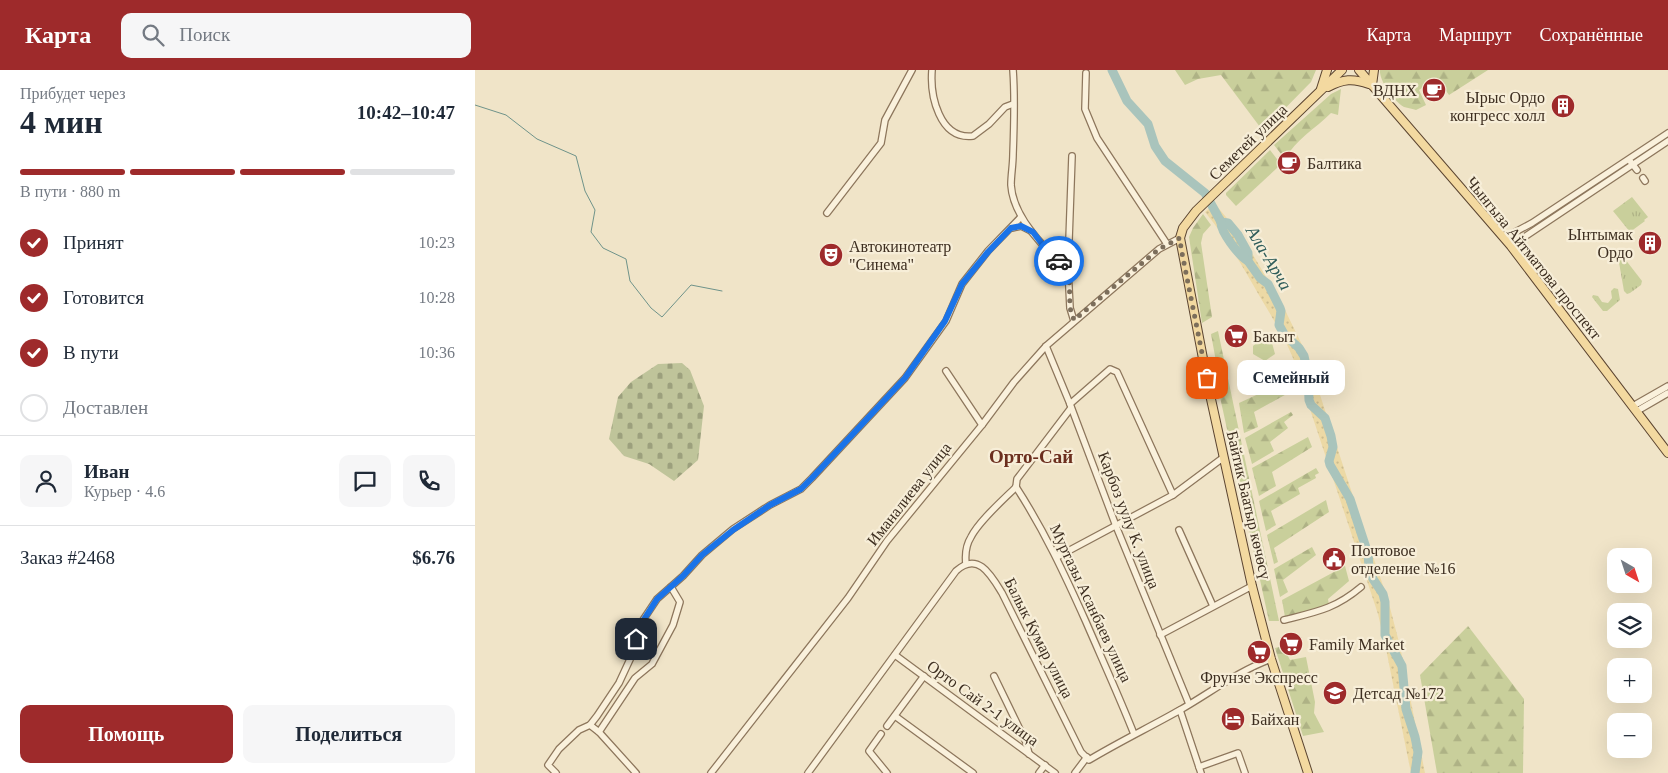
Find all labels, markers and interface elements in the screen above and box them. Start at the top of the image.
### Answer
search box [121,13,471,58]
icon: search [139,21,167,49]
text: Карта [25,22,91,48]
text: Поиск [179,24,230,45]
text: Карта [1366,25,1411,45]
text: Маршрут [1439,25,1511,45]
text: Сохранённые [1539,25,1643,45]
cafe icon: ВДНХ [1421,77,1447,103]
place label: ВДНХ [1373,82,1417,100]
text: Прибудет через [20,85,126,102]
place label: Ырыс Ордо конгресс холл [1450,89,1545,125]
building icon: Ырыс Ордо конгресс холл [1550,93,1576,119]
street label: Семетей улица [1206,101,1291,184]
text: 10:42–10:47 [357,102,455,123]
text: 4 мин [20,104,103,140]
cafe icon: Балтика [1276,150,1302,176]
place label: Балтика [1307,155,1362,172]
street label: Чынгыза Айтматова проспект [1463,173,1605,343]
text: В пути · 880 m [20,183,121,200]
water label: Ала-Арча [1242,221,1296,294]
place label: Ынтымак Ордо [1568,226,1633,262]
icon: check [20,229,48,257]
building icon: Ынтымак Ордо [1637,230,1663,256]
text: Принят [63,232,124,253]
text: 10:23 [419,234,455,251]
courier [1034,236,1084,286]
place label: Автокинотеатр "Синема" [849,238,951,273]
theatre icon: Автокинотеатр "Синема" [818,242,844,268]
icon: car [1045,247,1073,275]
icon: check [20,284,48,312]
text: Готовится [63,287,144,308]
text: 10:28 [419,289,455,306]
supermarket icon: Бакыт [1223,323,1249,349]
place label: Бакыт [1253,328,1295,345]
icon: check [20,339,48,367]
text: В пути [63,342,119,363]
text: 10:36 [419,344,455,361]
pin [1186,357,1228,399]
callout: Семейный [1237,360,1345,396]
icon: bag [1193,364,1221,392]
text: Семейный [1253,369,1330,386]
text: Доставлен [63,397,148,418]
street label: Байтик Баатыр көчөсү [1223,429,1274,581]
street label: Иманалиева улица [863,439,955,550]
district label: Орто-Сай [989,446,1073,467]
street label: Карбоз уулу К. улица [1094,449,1163,591]
button: person [20,455,72,507]
button: chat [339,455,391,507]
button: phone [403,455,455,507]
text: Иван [84,461,130,482]
text: Курьер · 4.6 [84,483,165,500]
street label: Муртазы Асанбаев улица [1046,521,1135,685]
place label: Почтовое отделение №16 [1351,542,1455,578]
public building icon: Почтовое отделение №16 [1321,546,1347,572]
text: Заказ #2468 [20,547,115,568]
text: $6.76 [412,547,455,568]
north arrow [1607,548,1653,592]
map controls [1607,548,1652,758]
street label: Балык Кумар улица [1000,575,1077,701]
button: layers [1607,603,1652,648]
pin [615,618,657,660]
icon: home [622,625,650,653]
supermarket icon: Family Market [1278,631,1304,657]
place label: Family Market [1309,636,1405,654]
supermarket icon: Фрунзе Экспресс [1246,639,1272,665]
street label: Орто Сай 2-1 улица [923,657,1042,750]
button: + [1607,658,1652,703]
place label: Фрунзе Экспресс [1200,669,1318,687]
school or university icon: Детсад №172 [1322,680,1348,706]
place label: Детсад №172 [1353,685,1444,703]
button: Помощь [20,705,233,763]
button: Поделиться [243,705,455,763]
hotel icon: Байхан [1220,706,1246,732]
place label: Байхан [1251,711,1300,728]
button: − [1607,713,1652,758]

